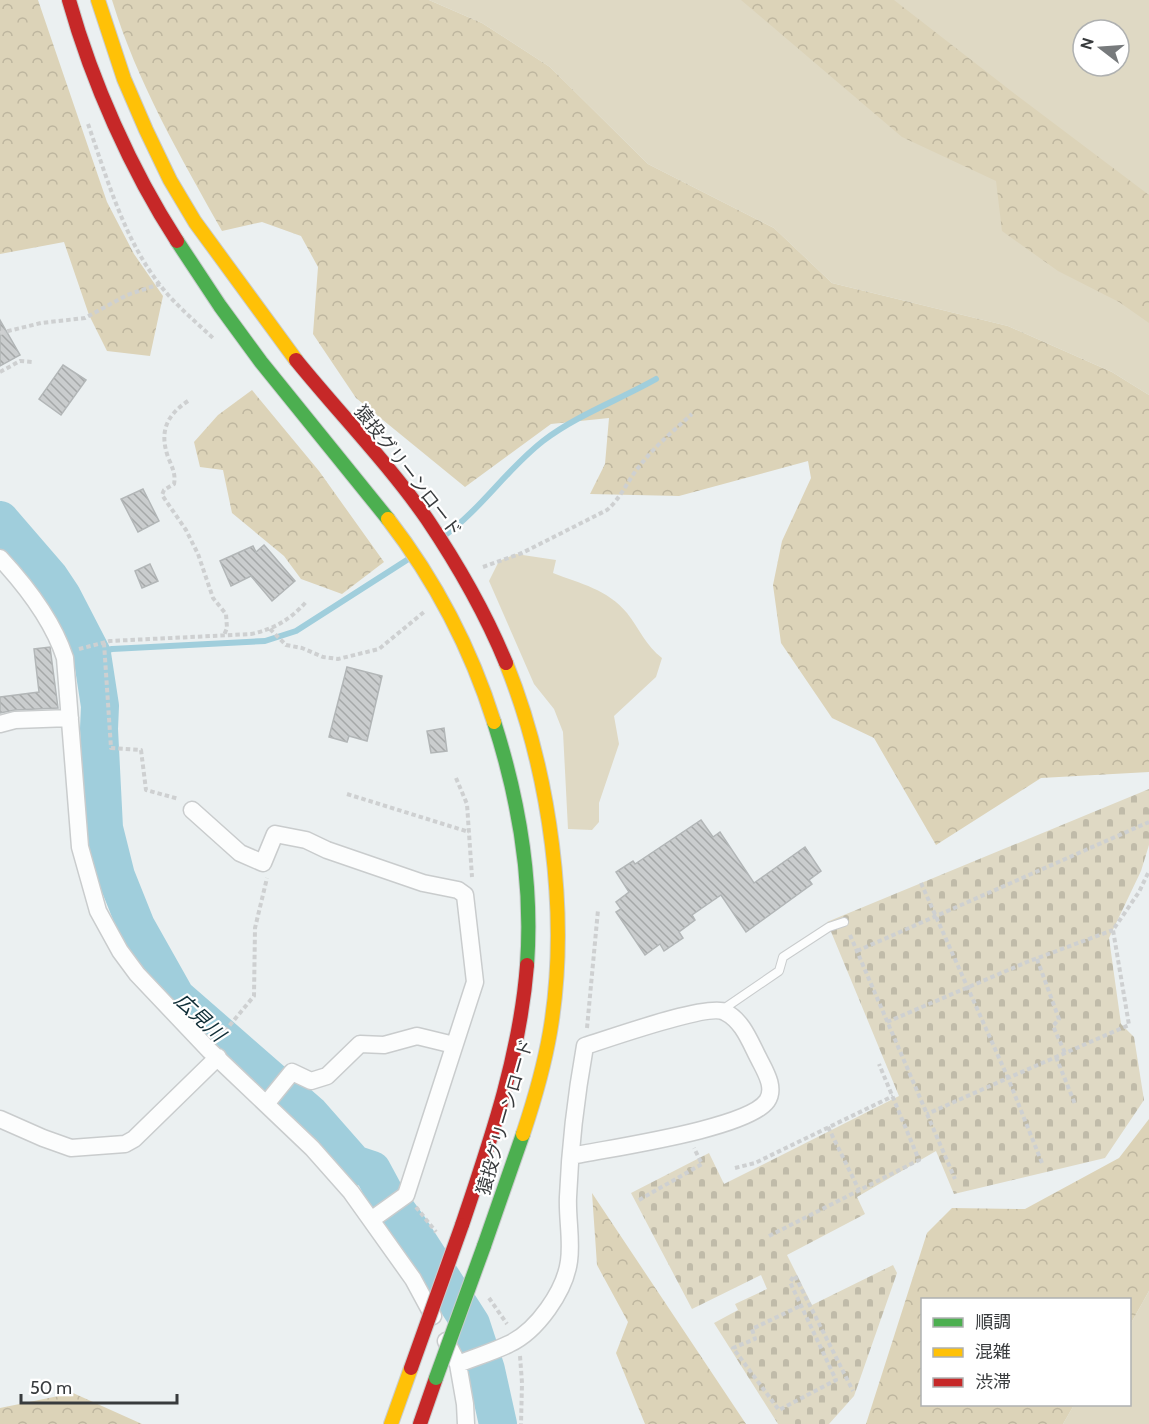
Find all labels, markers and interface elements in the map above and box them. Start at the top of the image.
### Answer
north arrow [1071,18,1131,78]
text: N [1076,36,1098,52]
street label: 猿投グリーンロード [350,401,466,541]
water label: 広見川 [170,988,232,1048]
street label: 猿投グリーンロード [472,1037,538,1197]
legend [921,1298,1131,1406]
text: 順調 [975,1311,1011,1333]
text: 混雑 [975,1341,1011,1363]
scale bar [21,1367,177,1405]
text: 渋滞 [975,1371,1011,1393]
text: 50 m [30,1377,72,1399]

